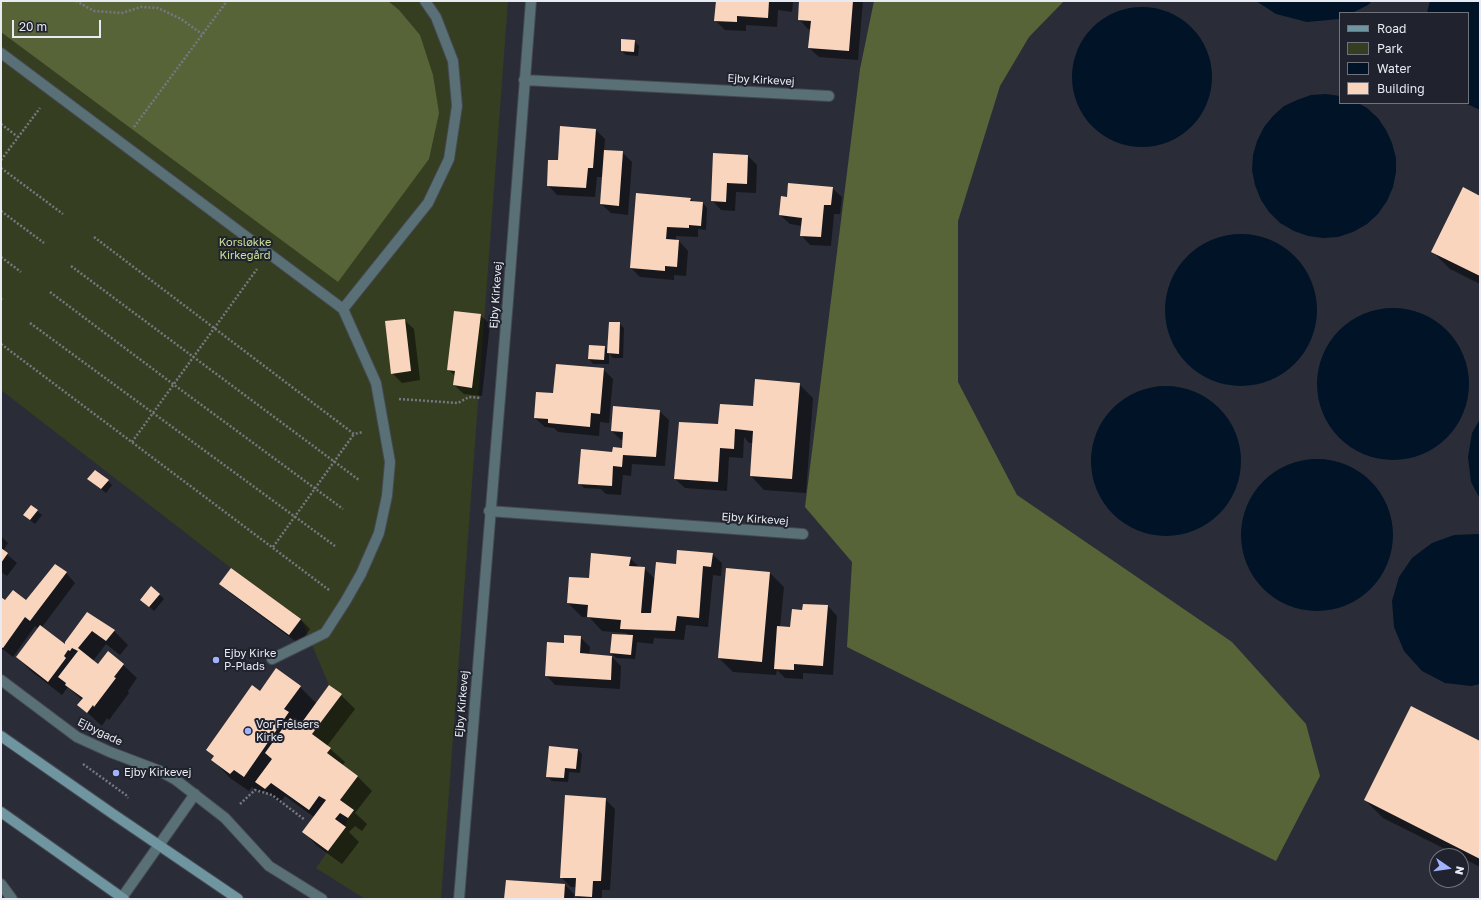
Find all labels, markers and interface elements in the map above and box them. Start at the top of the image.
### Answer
scale bar [14,12,103,38]
legend [1339,12,1469,104]
text: 20 m [19,19,47,34]
text: Road [1377,21,1406,36]
text: Park [1377,41,1403,56]
text: Water [1377,61,1411,76]
street label: Ejby Kirkevej [727,72,795,88]
text: Building [1377,81,1425,96]
park label: Korsløkke Kirkegård [219,236,271,262]
street label: Ejby Kirkevej [487,261,505,329]
street label: Ejby Kirkevej [721,510,789,528]
place label: Ejby Kirke P-Plads [224,647,276,673]
marker: Ejby Kirke P-Plads [211,655,221,665]
street label: Ejby Kirkevej [452,670,472,738]
street label: Ejbygade [75,715,125,749]
place label: Vor Frelsers Kirke [256,718,319,744]
marker: Vor Frelsers Kirke [243,726,253,736]
place label: Ejby Kirkevej [124,766,191,780]
marker: Ejby Kirkevej [111,768,121,778]
north arrow [1429,848,1469,888]
text: N [1453,865,1467,876]

